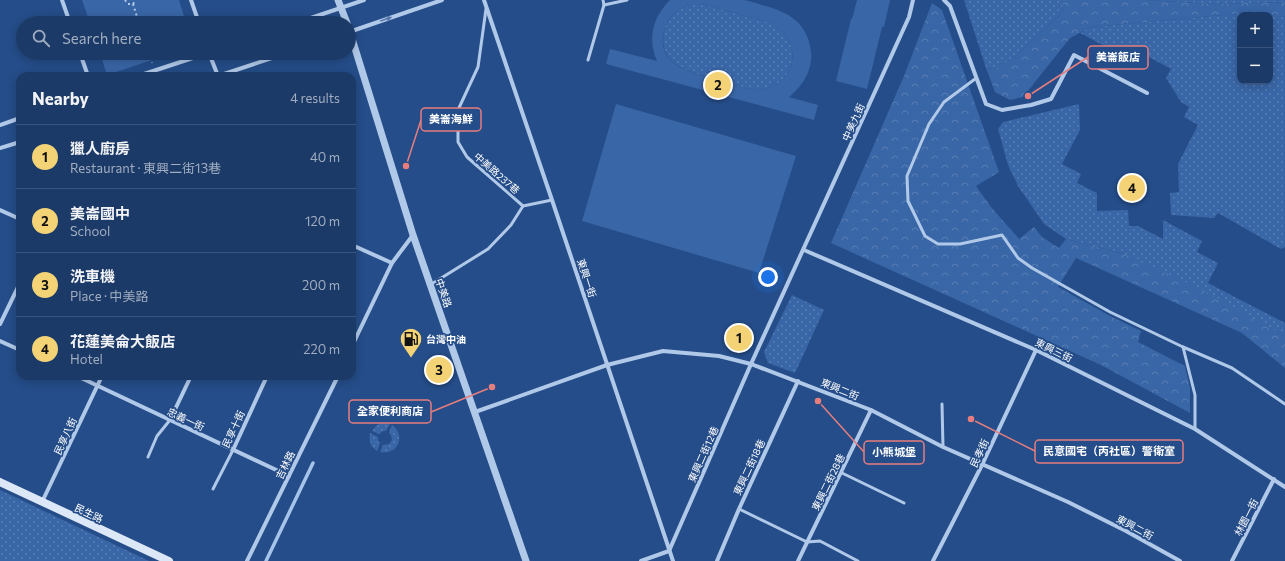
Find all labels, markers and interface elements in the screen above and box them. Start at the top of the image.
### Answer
map controls [1237,12,1273,84]
button: + [1237,12,1273,48]
search box [16,16,356,60]
one-way arrow [380,16,392,22]
icon: search [30,27,52,49]
text: Search here [62,29,141,47]
callout: 美崙飯店 [1088,46,1148,69]
button: − [1237,48,1273,84]
text: 美崙飯店 [1096,50,1140,63]
pin: 2 [705,70,731,100]
text: Nearby [32,88,89,109]
text: 4 results [290,90,340,106]
street label: 中美九街 [839,101,867,143]
callout: 美崙海鮮 [421,108,481,131]
text: 美崙海鮮 [429,112,473,125]
text: 獵人廚房 [70,139,130,157]
text: 1 [42,149,48,165]
text: 40 m [310,149,340,165]
street label: 中美路237巷 [472,150,522,196]
text: Restaurant · 東興二街13巷 [70,160,221,176]
pin: 4 [1119,173,1145,203]
text: 美崙國中 [70,204,130,222]
text: 2 [41,213,49,229]
text: 120 m [305,213,340,229]
text: School [70,223,110,239]
street label: 東興一街 [575,257,599,299]
text: 洗車機 [70,267,115,285]
your location [758,267,778,287]
text: 3 [41,277,49,293]
text: 200 m [302,277,340,293]
street label: 中美路 [433,277,455,309]
text: Place · 中美路 [70,288,149,304]
pin: 1 [726,323,752,353]
fuel station icon: 台灣中油 [398,326,424,359]
text: 花蓮美侖大飯店 [70,332,175,350]
place label: 台灣中油 [426,333,466,345]
street label: 東興三街 [1033,336,1075,364]
text: 4 [41,341,49,357]
text: 220 m [303,341,340,357]
text: Hotel [70,351,103,367]
pin: 3 [426,355,452,385]
street label: 東興二街 [819,376,861,402]
callout: 全家便利商店 [349,400,431,423]
text: 全家便利商店 [357,404,423,417]
street label: 忠義一街 [165,405,207,433]
street label: 民享十街 [219,408,247,450]
street label: 民享八街 [51,415,79,457]
street label: 東興二街12巷 [685,424,721,484]
street label: 東興二街18巷 [731,437,767,497]
street label: 民孝街 [967,437,991,469]
callout: 民意國宅（丙社區）警衛室 [1035,440,1183,463]
callout: 小熊城堡 [864,441,924,464]
text: 民意國宅（丙社區）警衛室 [1043,444,1175,457]
text: 小熊城堡 [872,445,916,458]
street label: 吉林路 [273,449,297,481]
street label: 東興二街28巷 [809,452,847,512]
street label: 林園一街 [1232,496,1260,538]
street label: 民生路 [73,501,105,525]
street label: 東興二街 [1115,512,1155,542]

